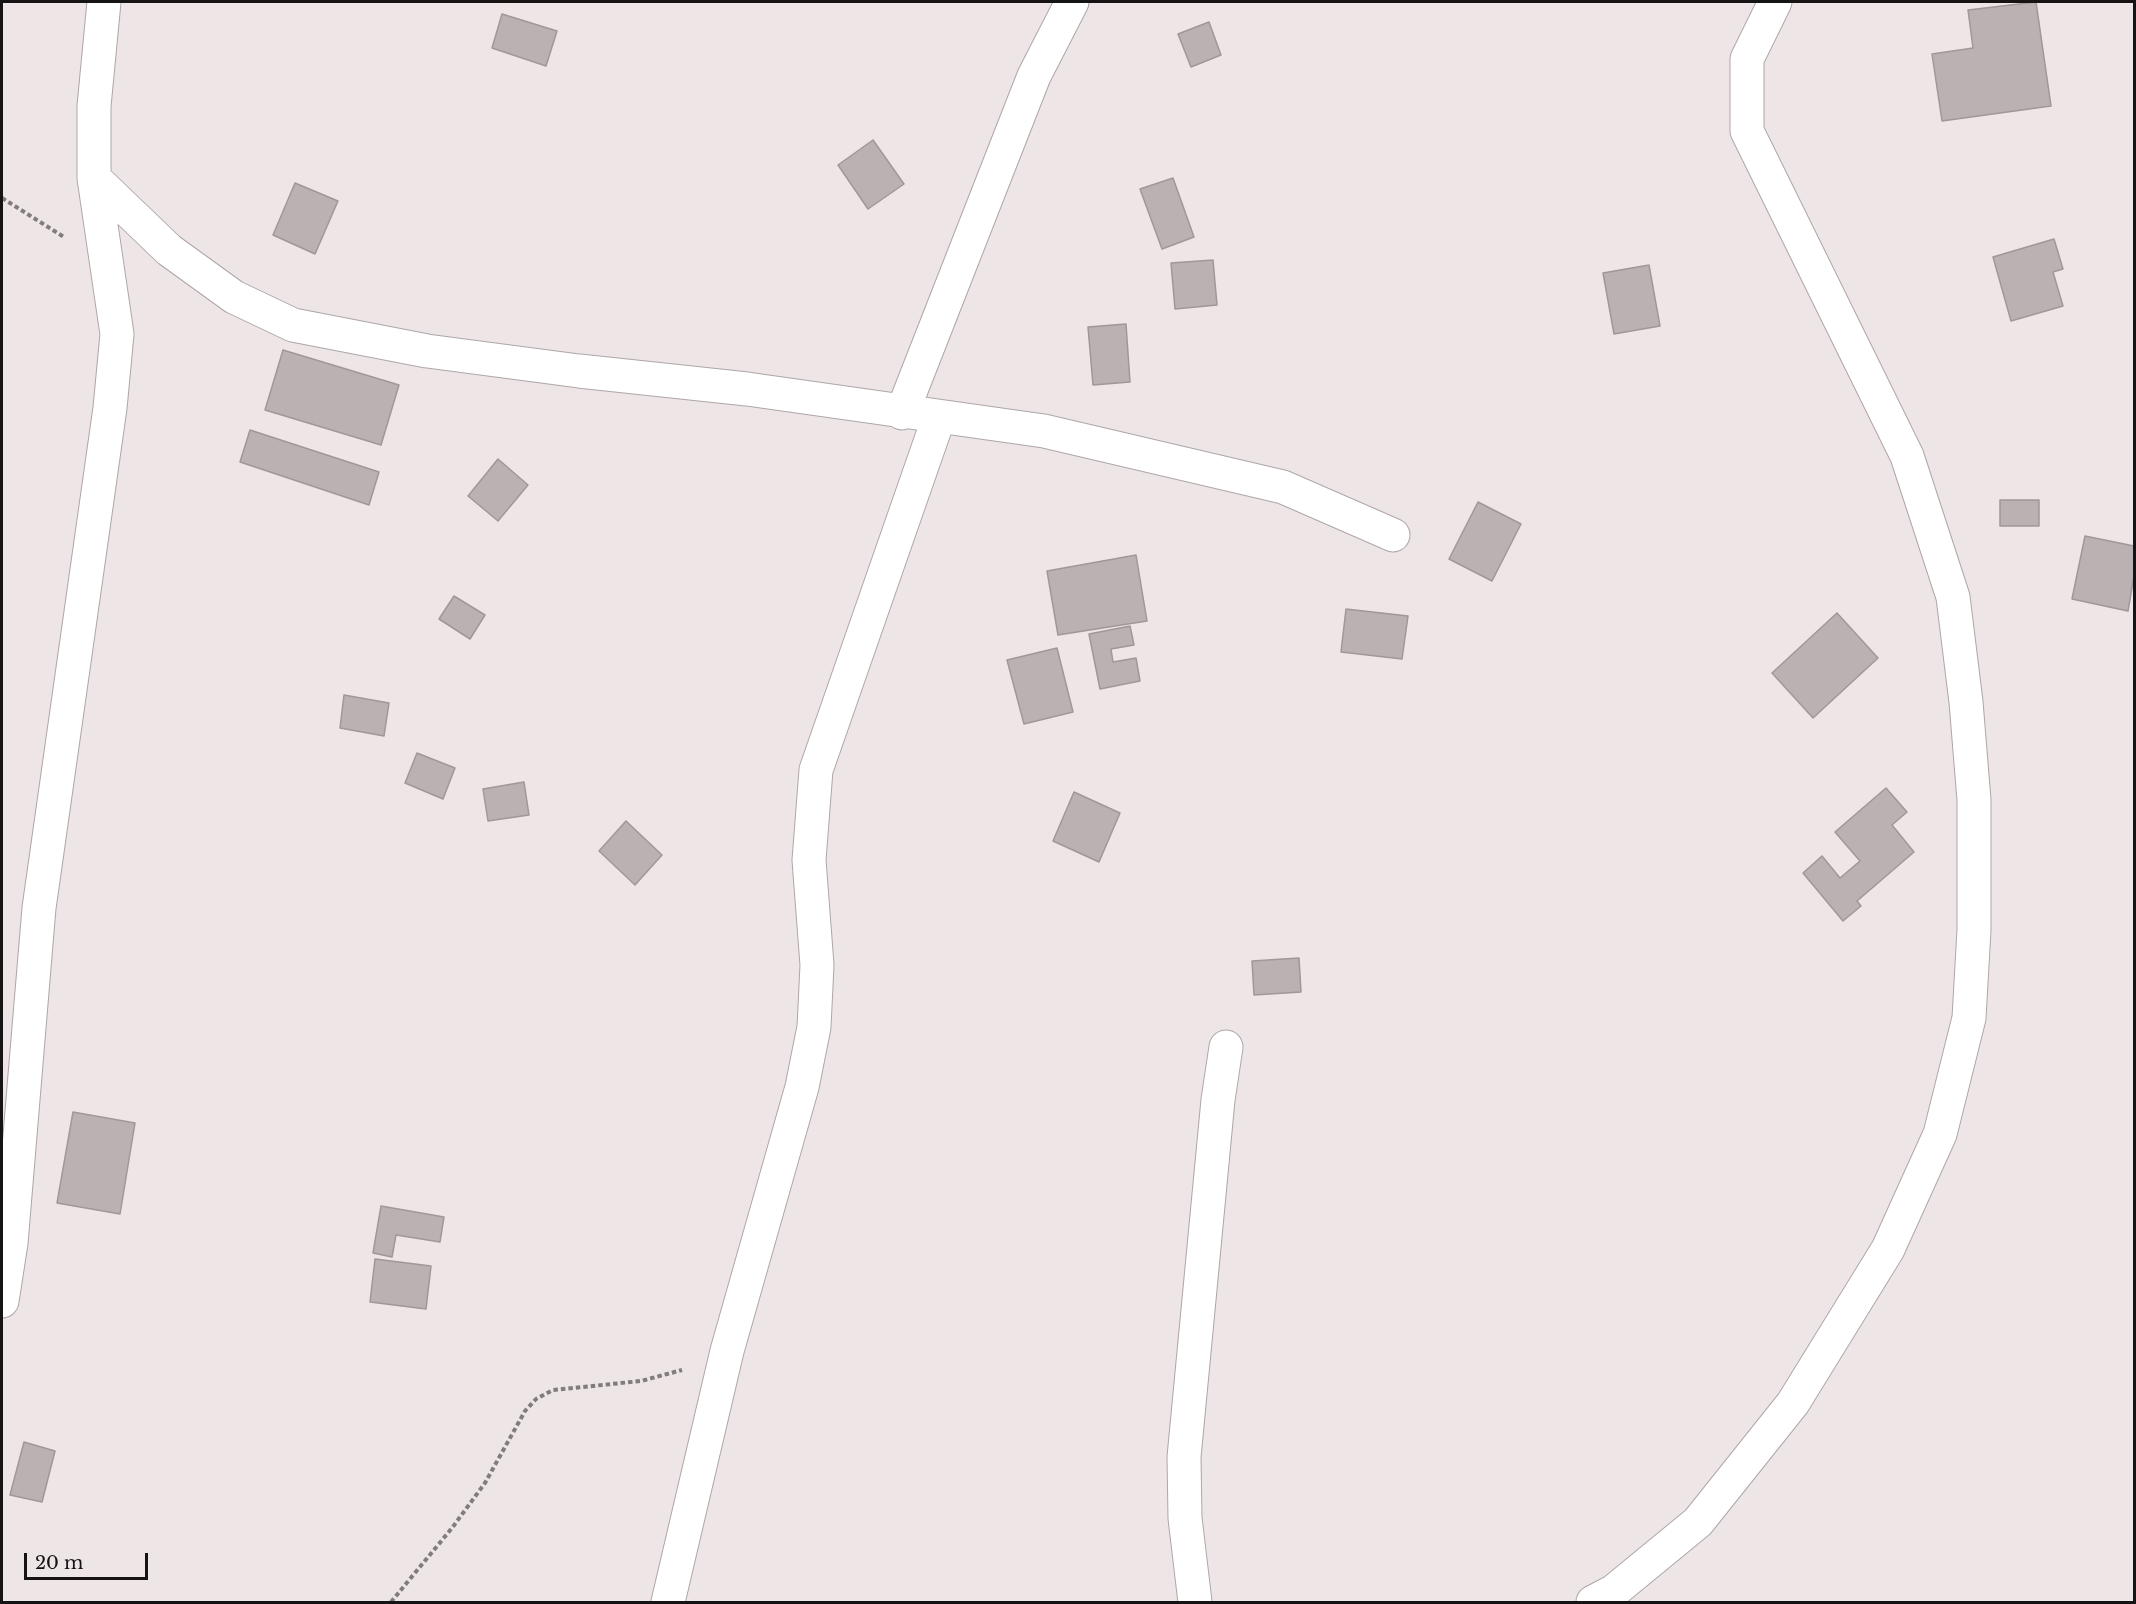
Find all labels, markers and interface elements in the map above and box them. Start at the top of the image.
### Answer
scale bar [27,1541,152,1579]
text: 20 m [35,1552,83,1574]

